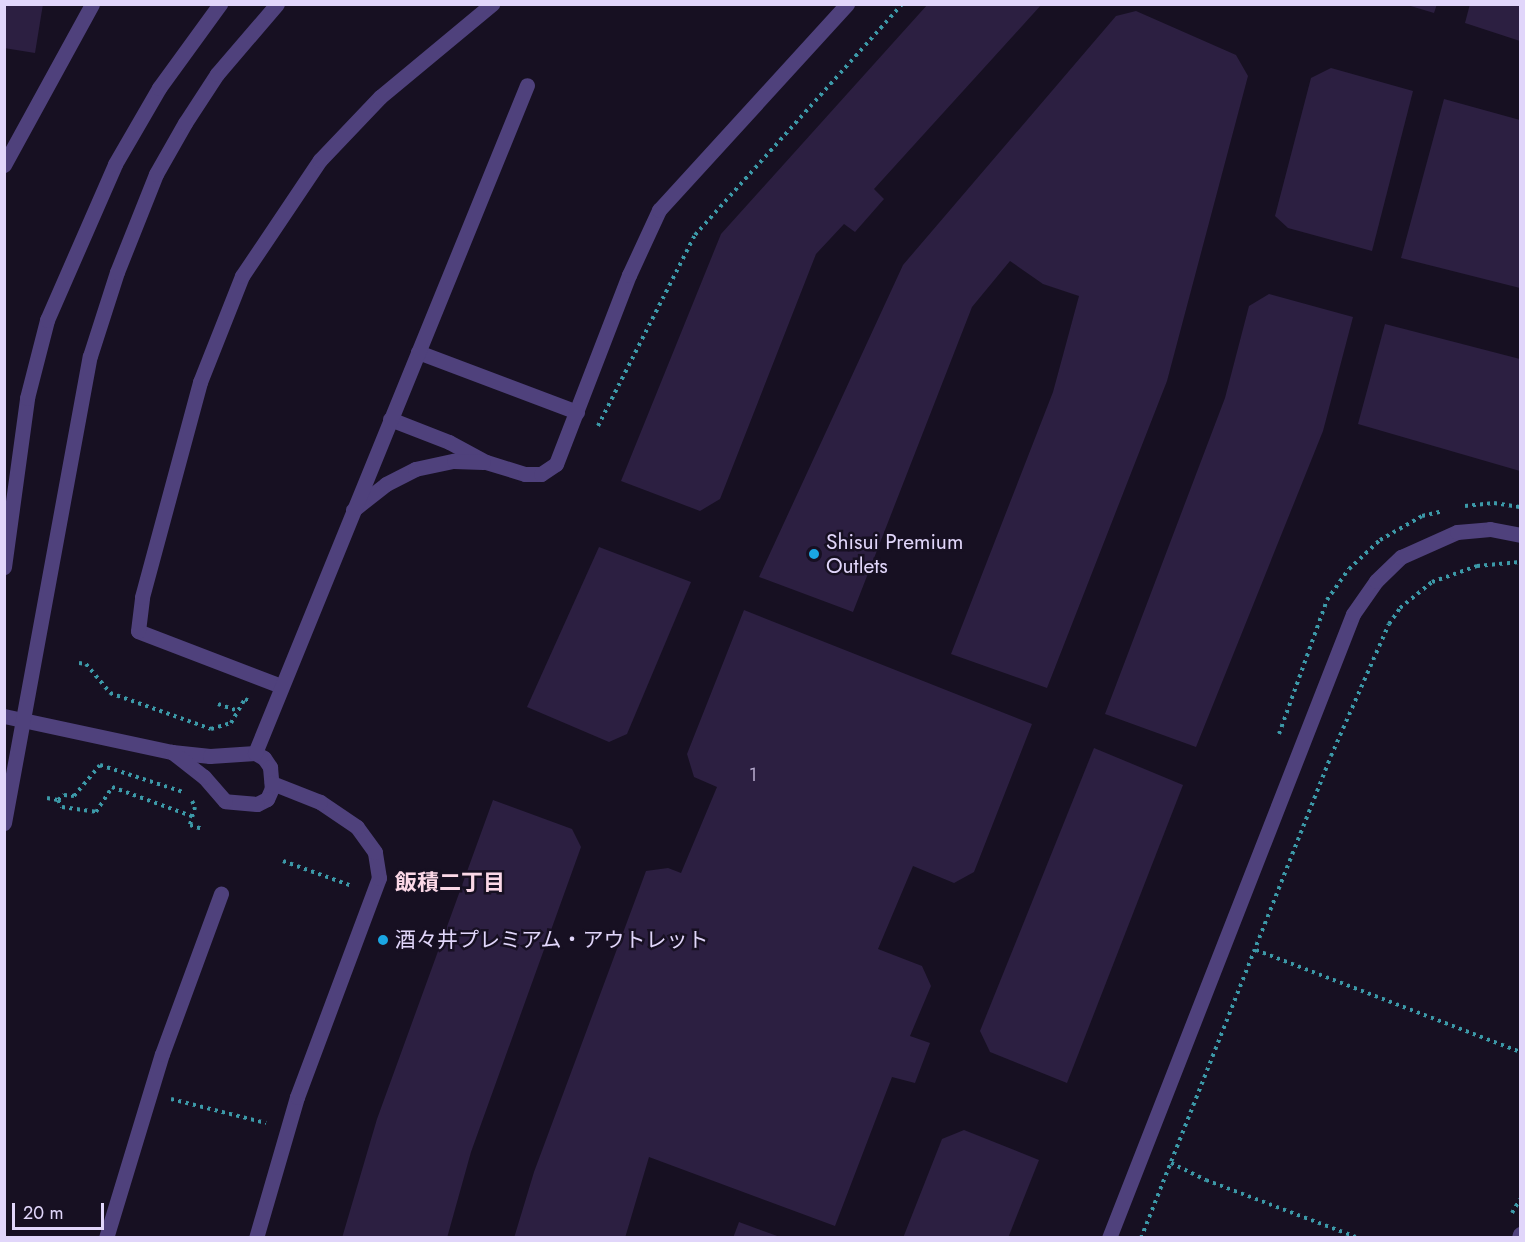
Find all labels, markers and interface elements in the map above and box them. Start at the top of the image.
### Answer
place label: Shisui Premium Outlets [826,529,963,579]
marker: Shisui Premium Outlets [807,547,821,561]
house number: 1 [749,764,757,786]
district label: 飯積二丁目 [395,870,505,896]
place label: 酒々井プレミアム・アウトレット [395,927,710,953]
marker: 酒々井プレミアム・アウトレット [376,933,390,947]
scale bar [15,1191,106,1229]
text: 20 m [23,1200,63,1226]

